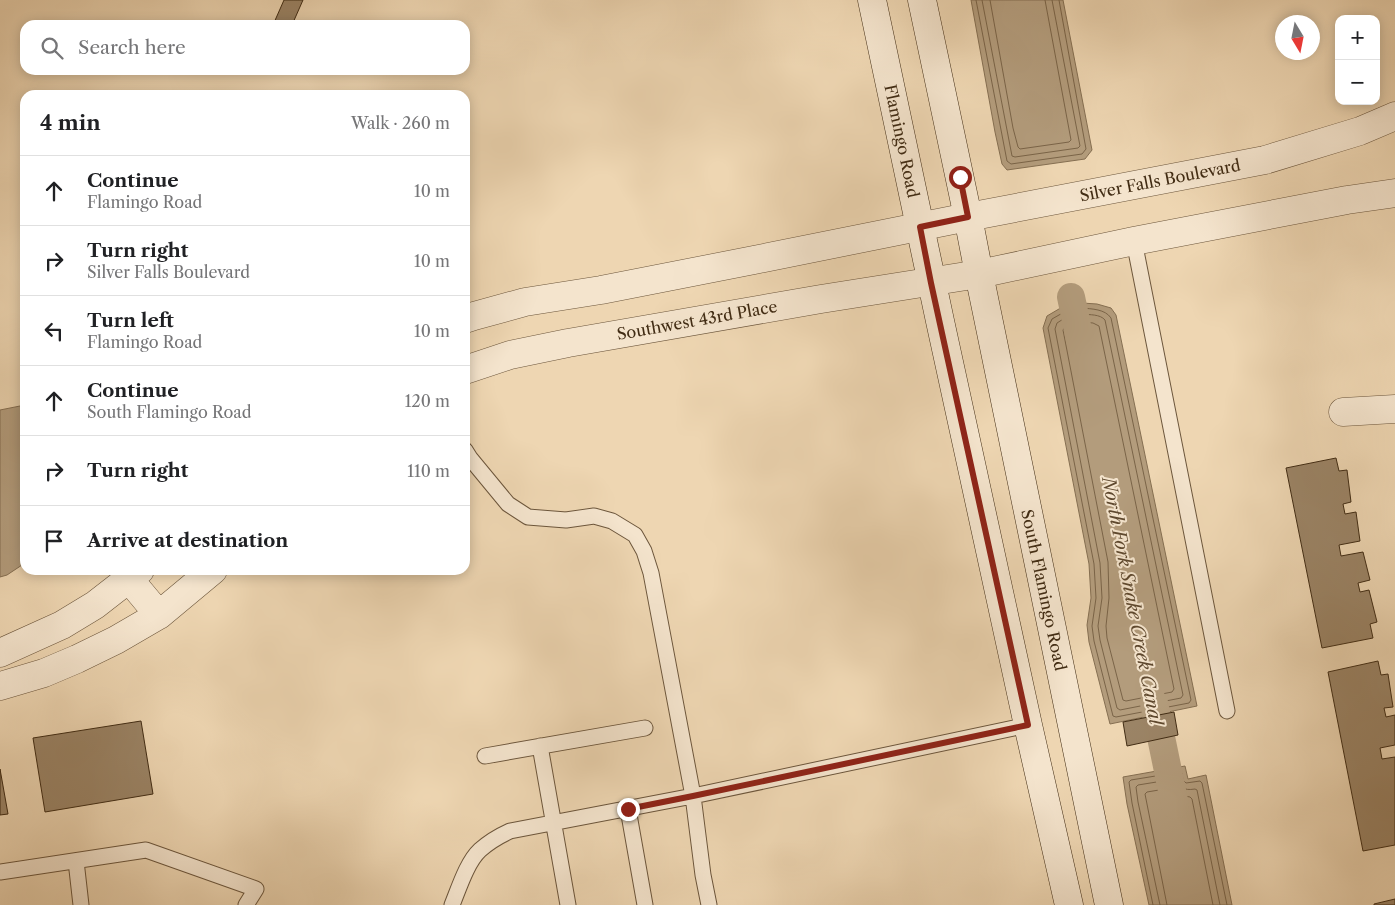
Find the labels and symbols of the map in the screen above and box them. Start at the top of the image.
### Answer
north arrow [1275,15,1320,60]
street label: Flamingo Road [880,83,924,200]
street label: Silver Falls Boulevard [1078,155,1242,205]
route start [949,166,972,189]
street label: Southwest 43rd Place [615,296,779,344]
water label: North Fork Snake Creek Canal [1097,473,1167,729]
street label: South Flamingo Road [1017,507,1071,673]
route end [617,798,640,821]

